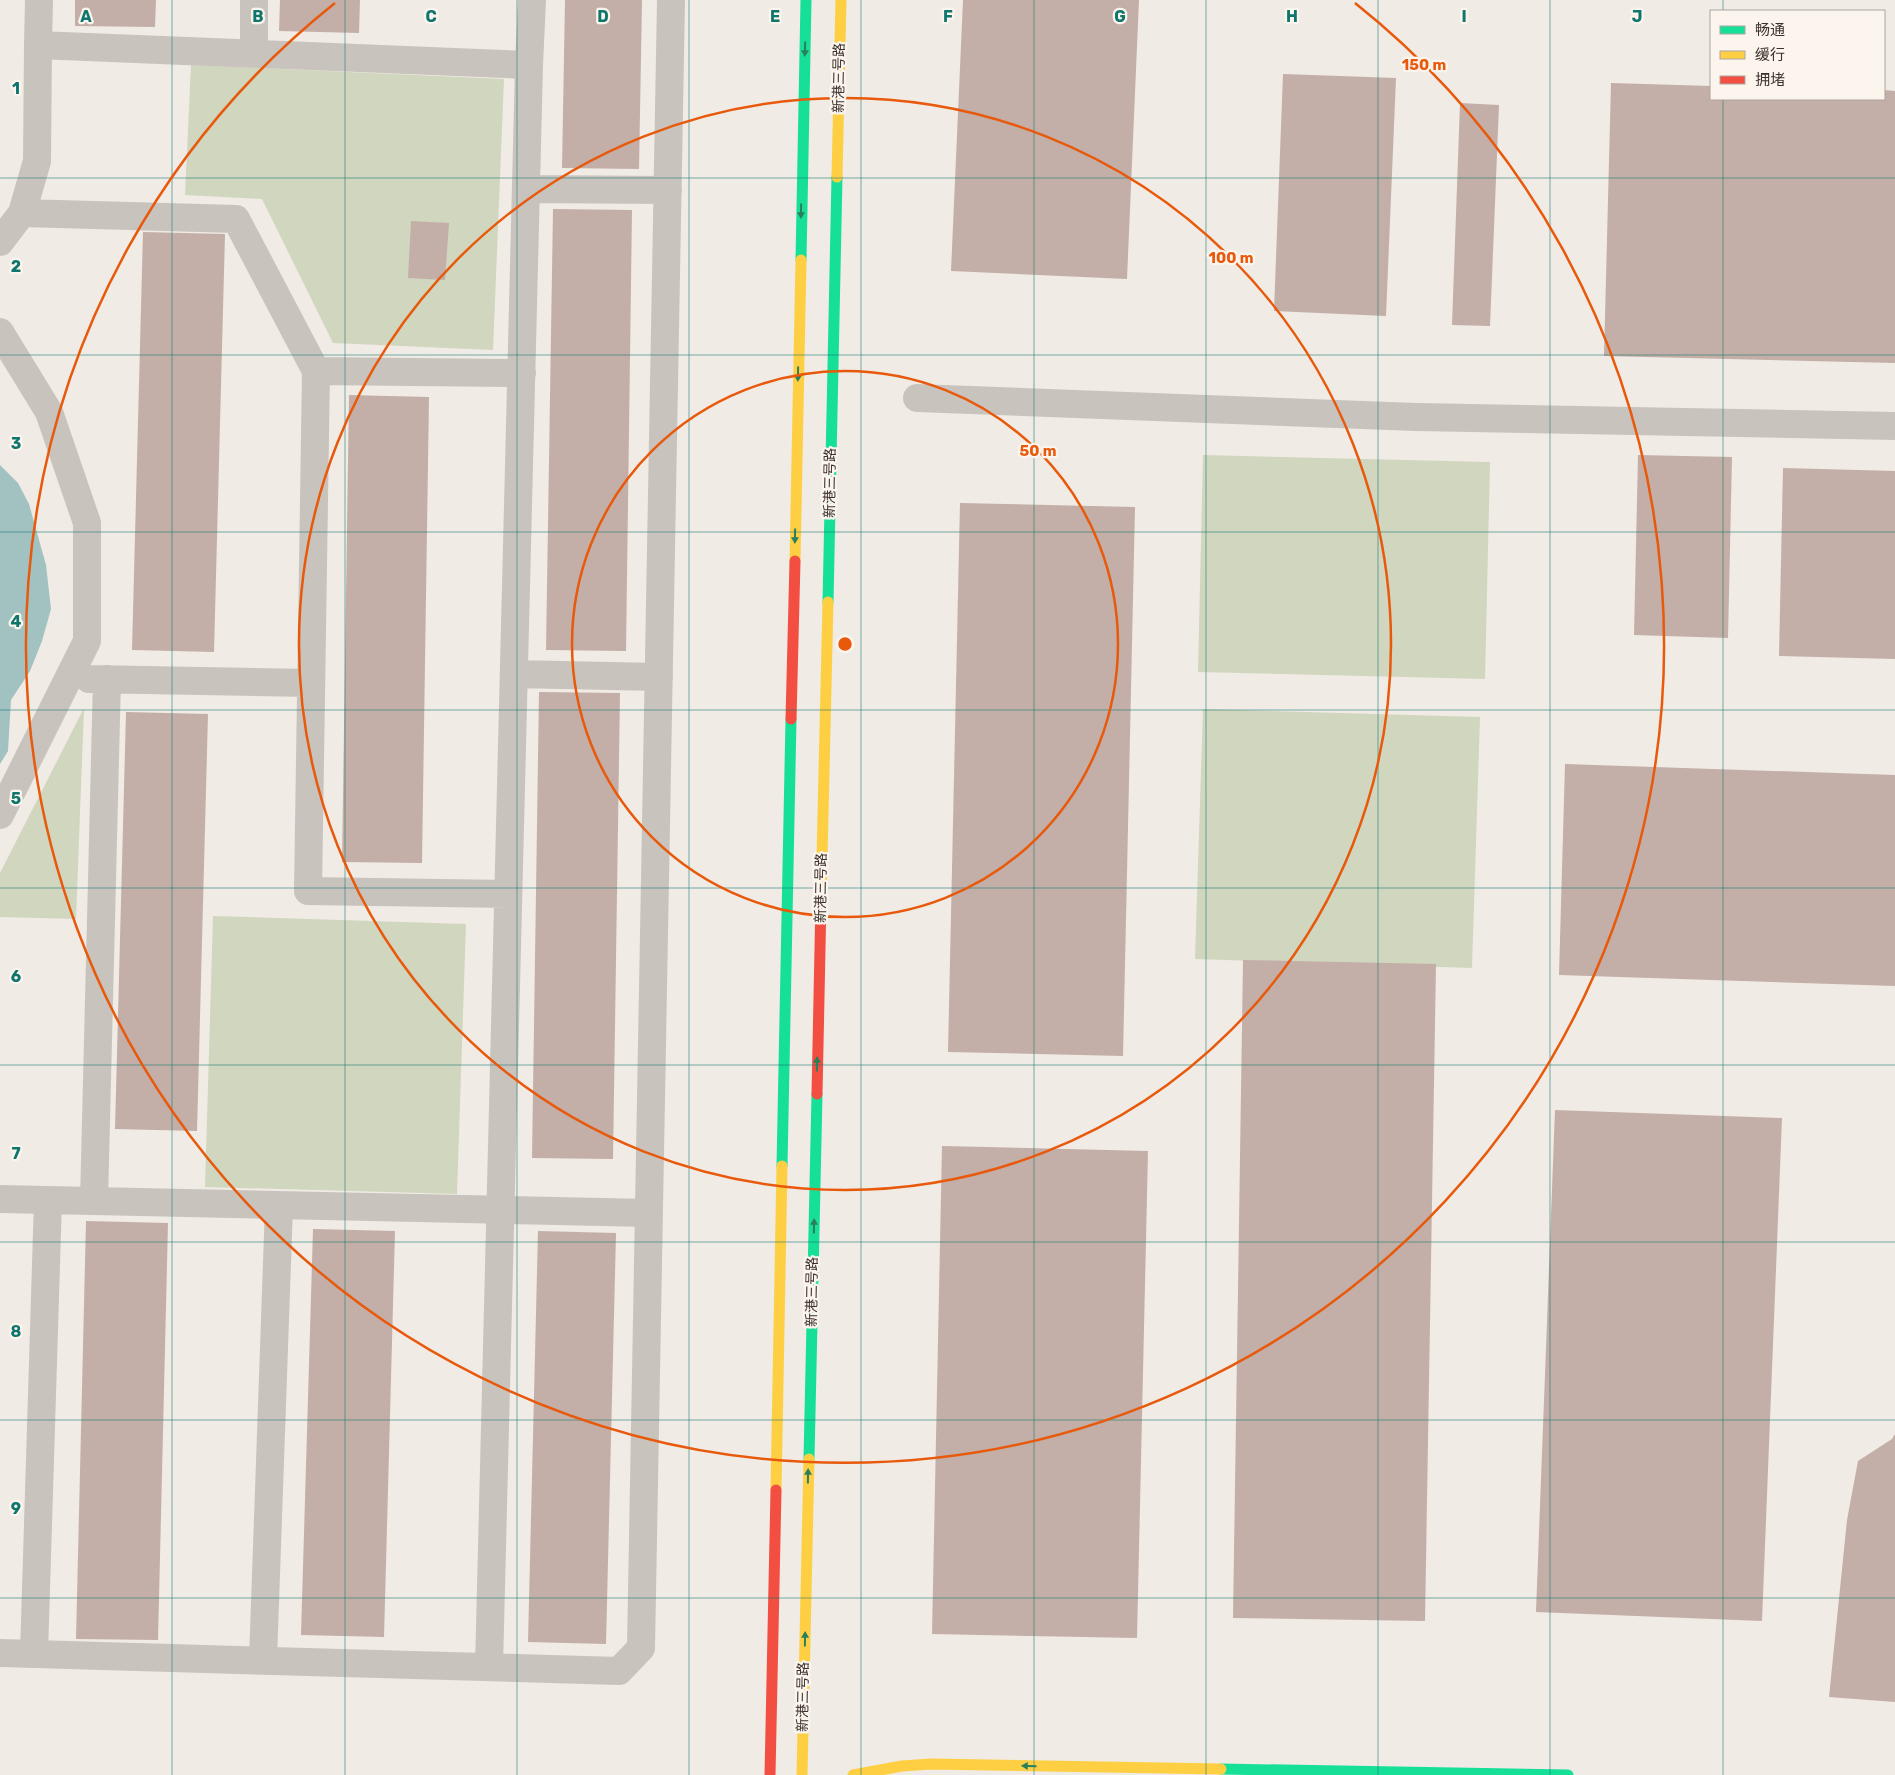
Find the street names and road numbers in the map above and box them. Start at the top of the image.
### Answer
street label: 新港三号路 [830,43,848,113]
street label: 新港三号路 [821,448,839,518]
street label: 新港三号路 [812,853,830,923]
street label: 新港三号路 [803,1257,821,1327]
street label: 新港三号路 [794,1662,812,1732]

